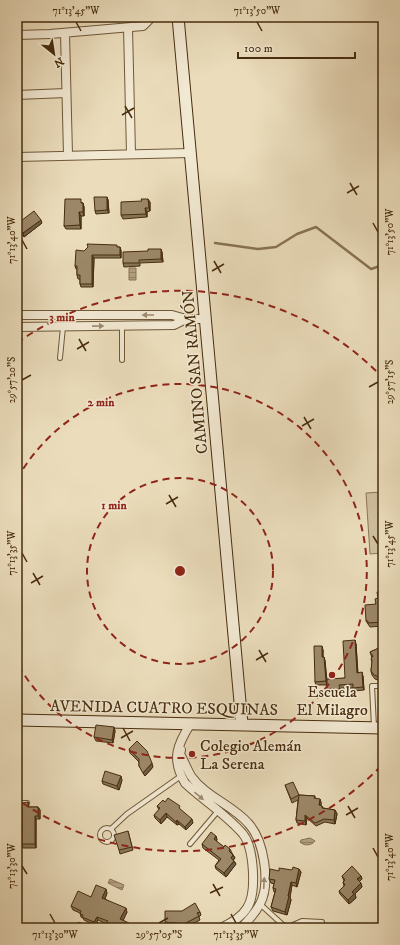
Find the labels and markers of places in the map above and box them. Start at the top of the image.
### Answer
centre of rings [173,564,187,578]
marker: Escuela El Milagro [327,670,337,680]
place label: Escuela El Milagro [296,682,368,720]
place label: Colegio Alemán La Serena [200,736,302,774]
marker: Colegio Alemán La Serena [187,749,197,759]

